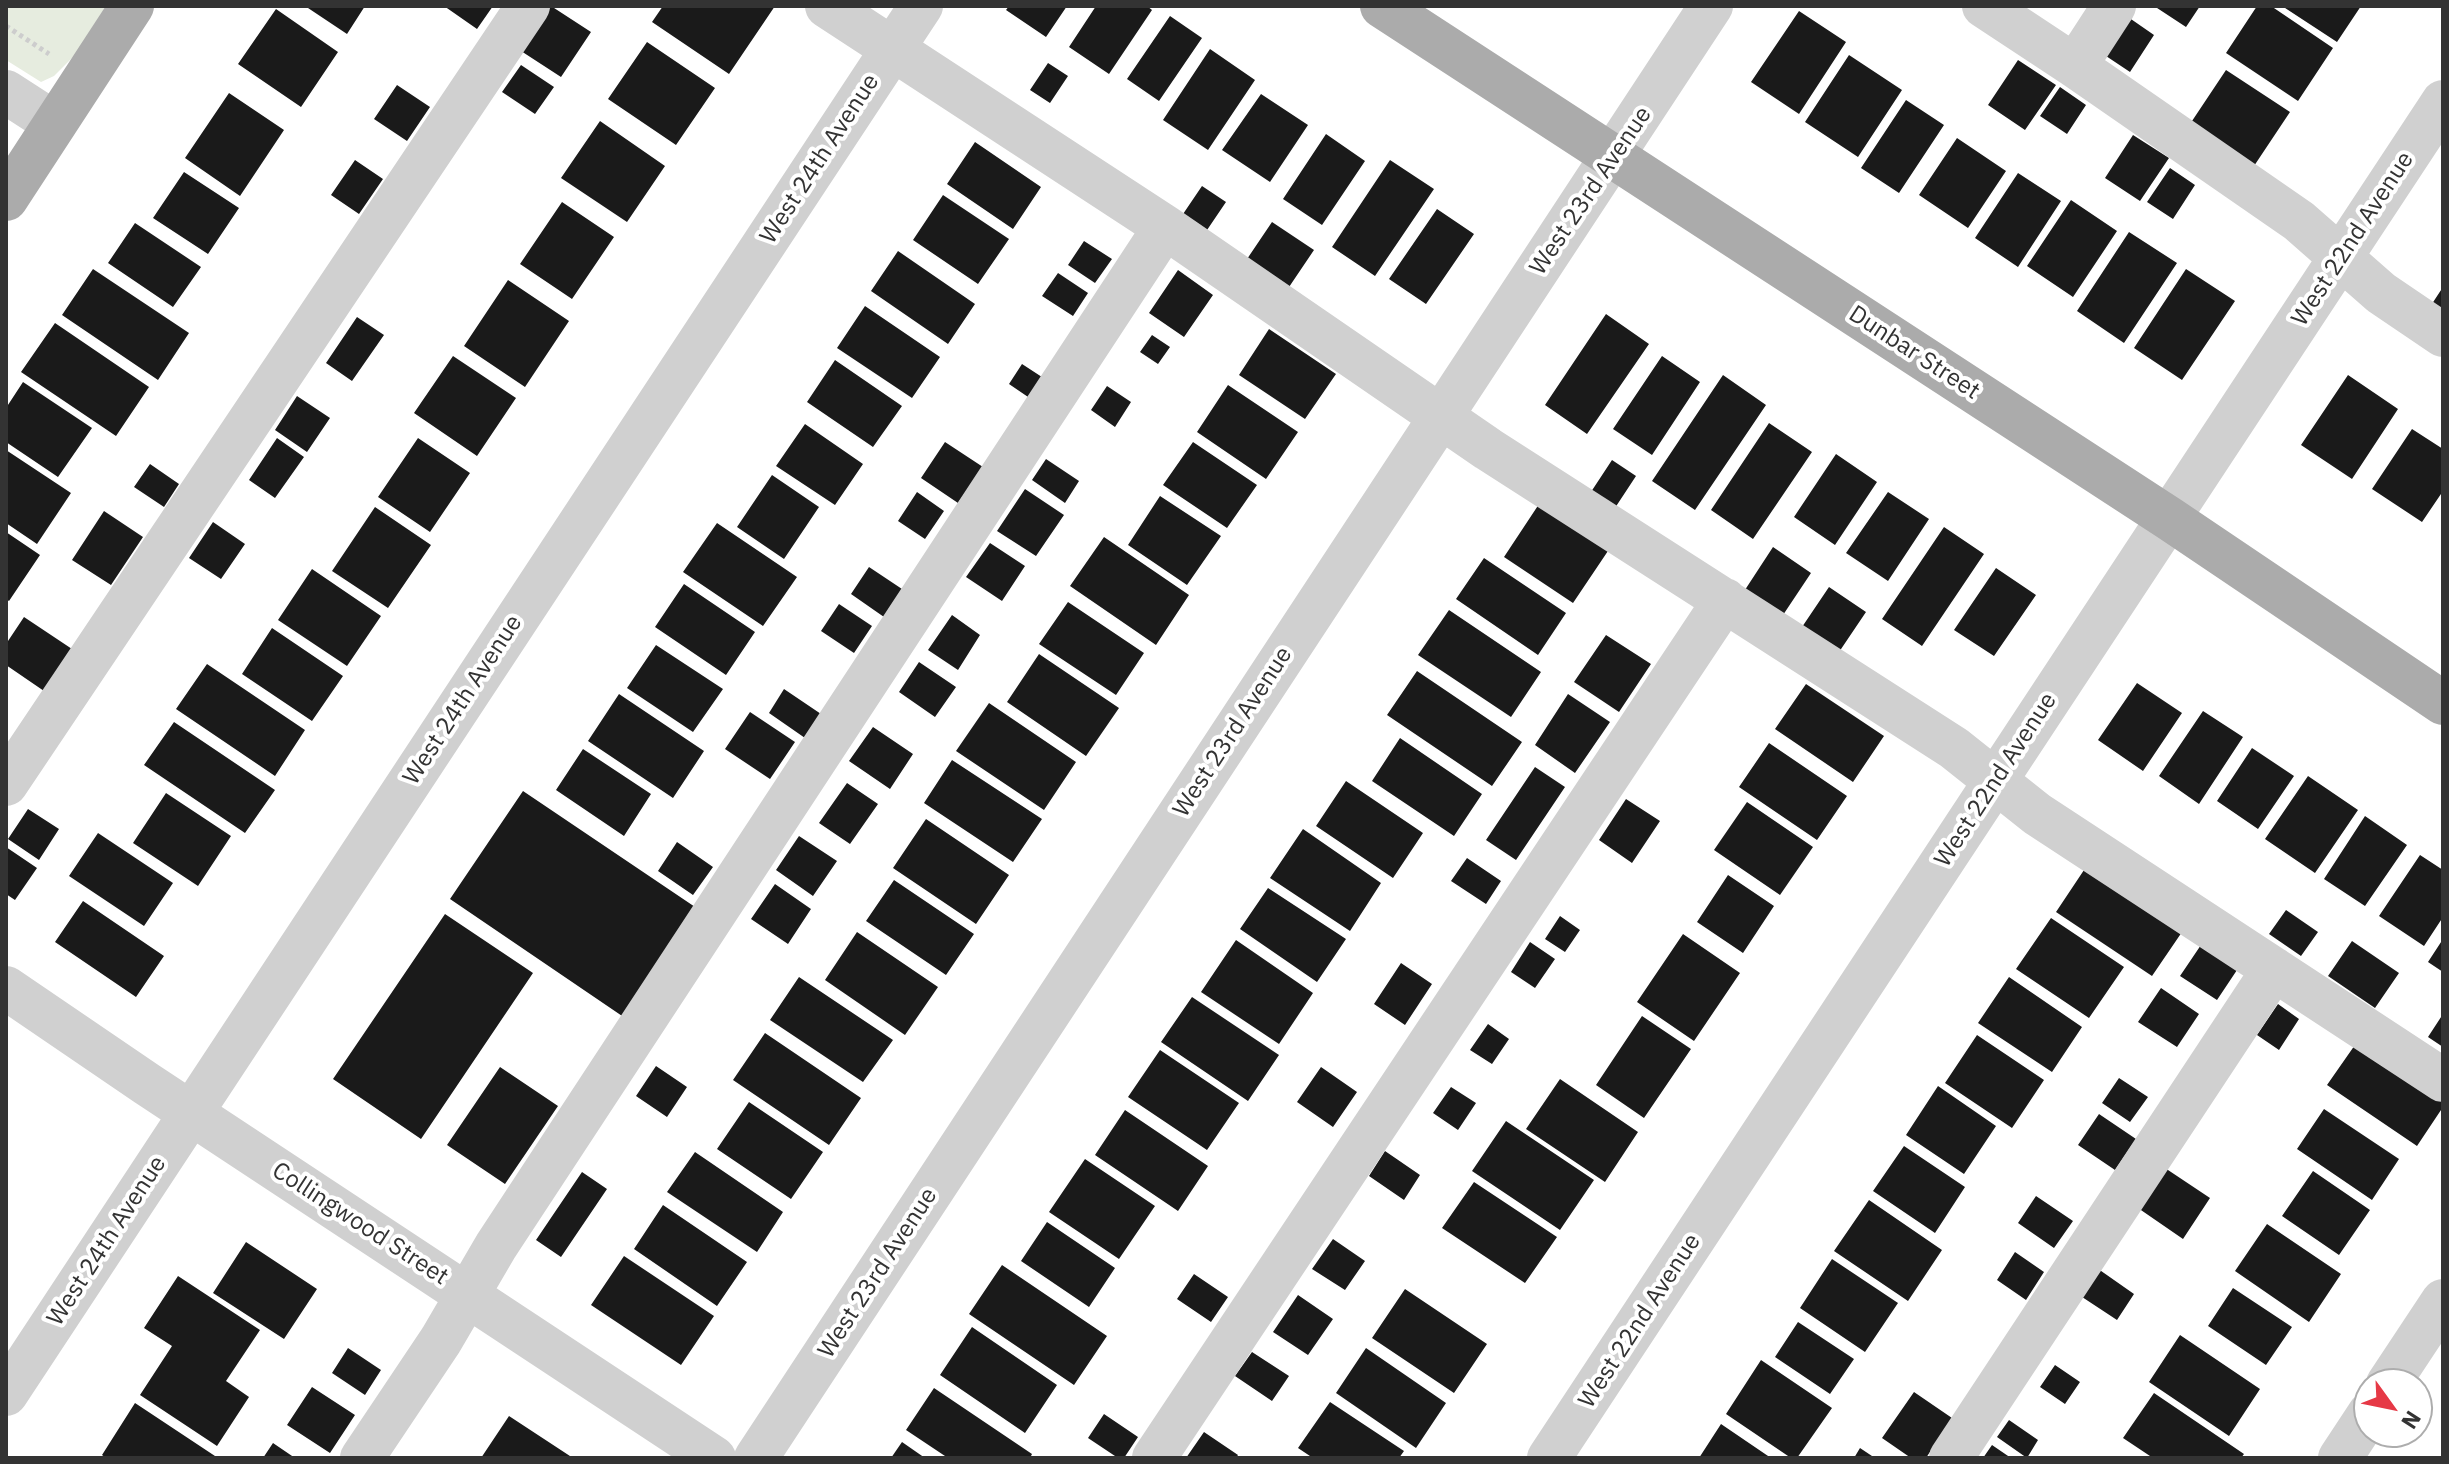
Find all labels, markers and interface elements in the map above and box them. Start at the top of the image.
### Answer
street label: West 24th Avenue [754,69,886,249]
street label: West 23rd Avenue [1524,101,1658,281]
street label: West 22nd Avenue [2286,146,2420,332]
street label: Dunbar Street [1843,300,1985,406]
street label: West 24th Avenue [397,610,529,790]
street label: West 23rd Avenue [1167,642,1299,822]
street label: West 22nd Avenue [1929,687,2063,873]
street label: West 24th Avenue [41,1151,173,1331]
street label: Collingwood Street [266,1156,454,1292]
street label: West 23rd Avenue [812,1183,944,1363]
street label: West 22nd Avenue [1573,1228,1707,1414]
north arrow [2353,1368,2433,1448]
text: N [2395,1406,2428,1435]

